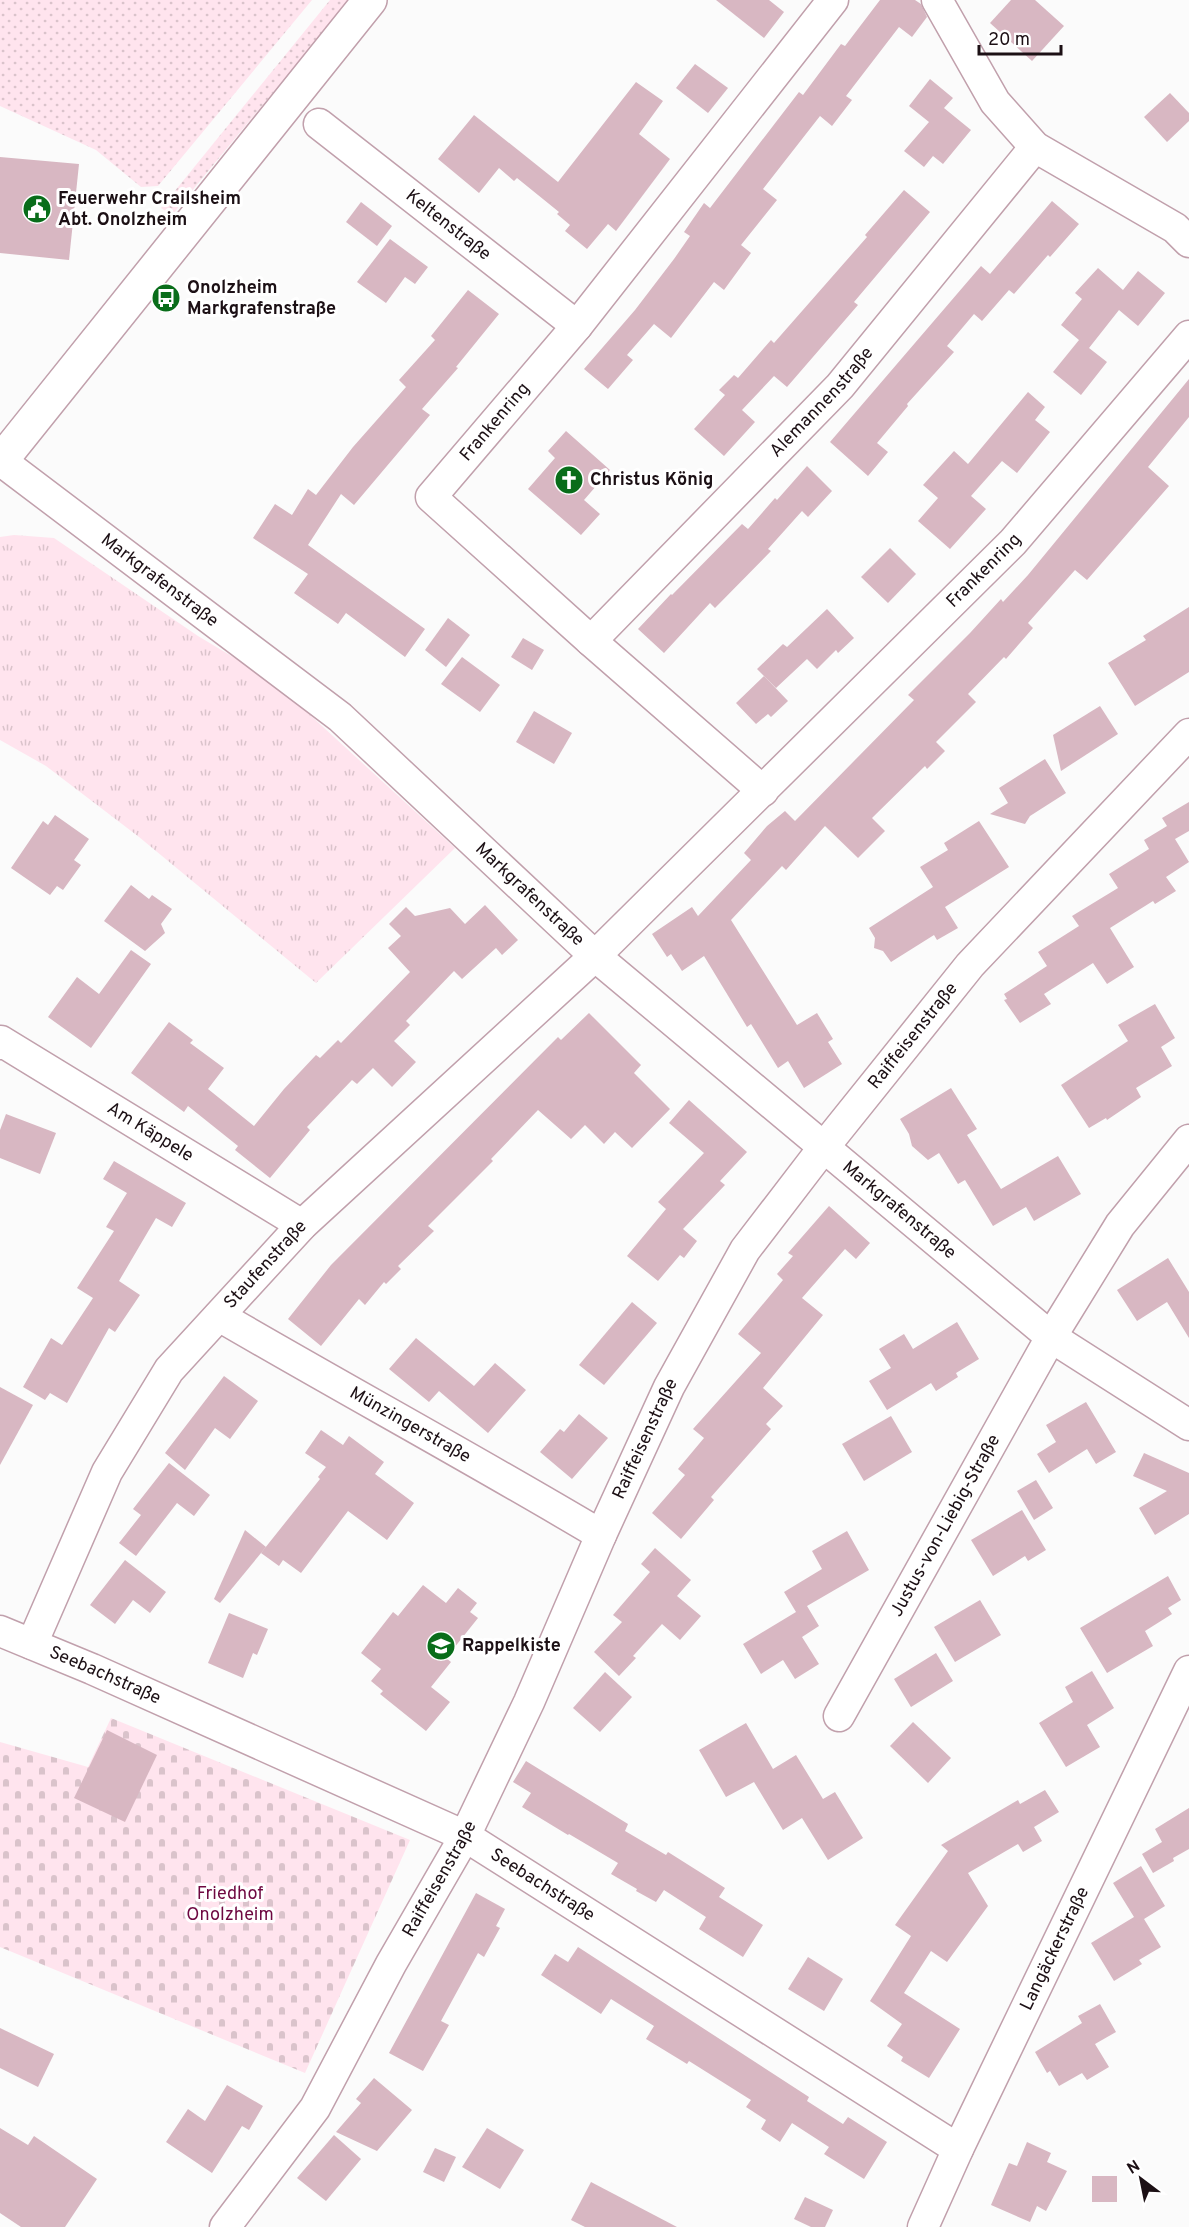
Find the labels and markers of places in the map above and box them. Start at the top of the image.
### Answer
place label: Feuerwehr Crailsheim Abt. Onolzheim [58,188,241,232]
public building icon: Feuerwehr Crailsheim Abt. Onolzheim [21,193,53,225]
place label: Onolzheim Markgrafenstraße [187,277,336,321]
bus stop icon: Onolzheim Markgrafenstraße [150,282,182,314]
church icon: Christus König [553,464,585,496]
place label: Christus König [590,469,713,492]
school or university icon: Rappelkiste [425,1630,457,1662]
place label: Rappelkiste [462,1635,561,1658]

